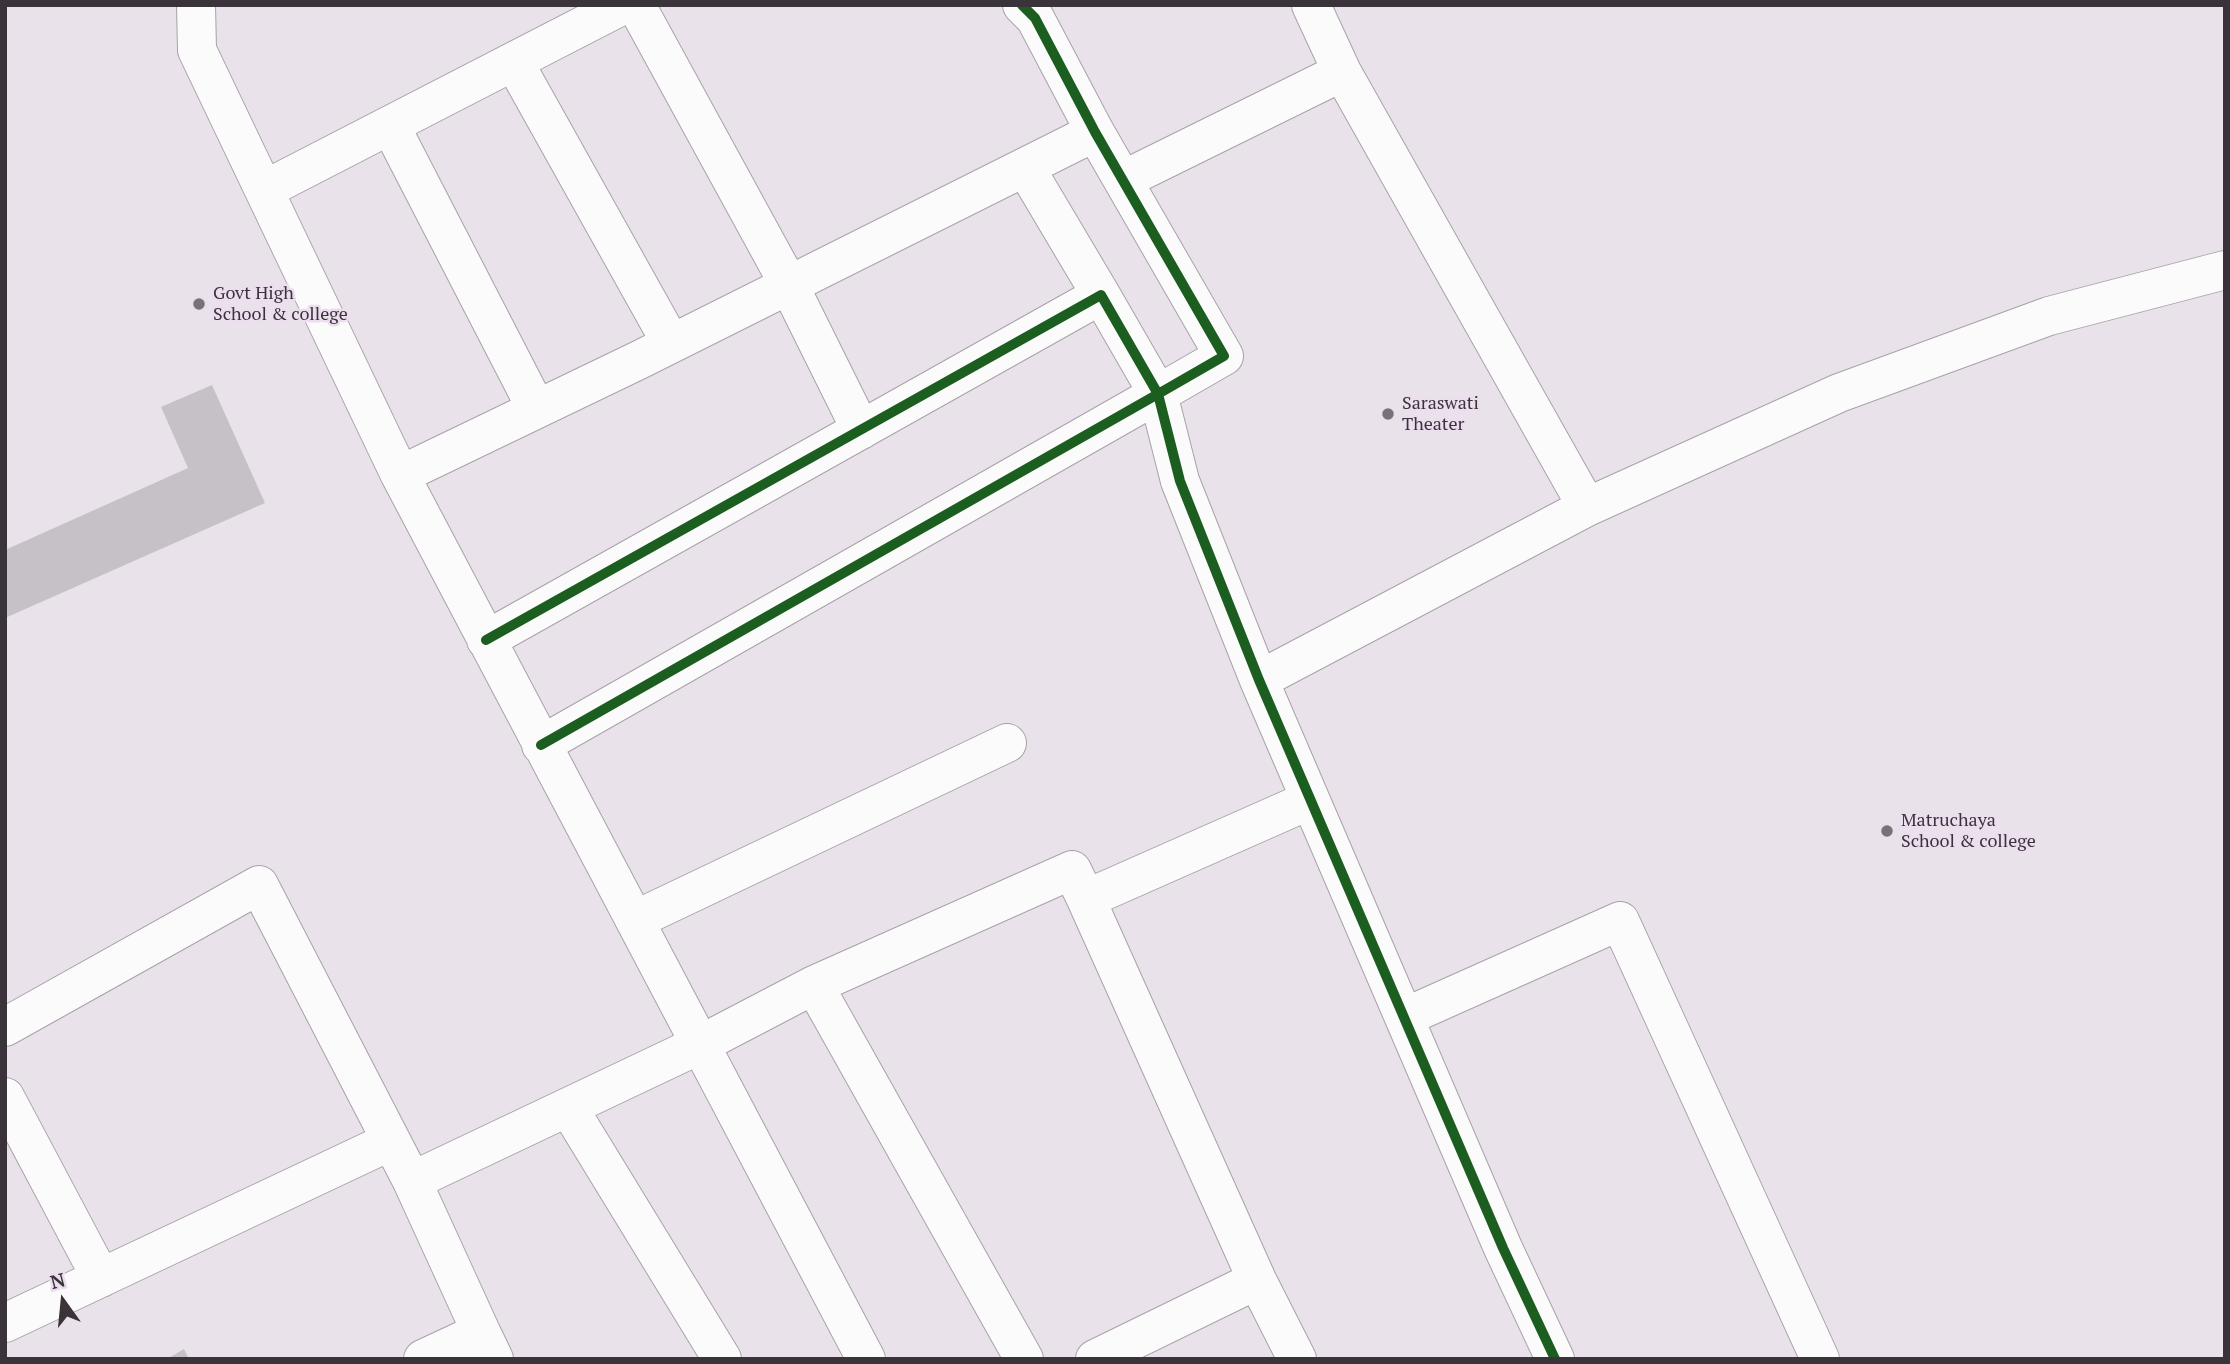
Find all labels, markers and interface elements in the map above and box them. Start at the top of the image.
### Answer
place label: Govt High School & college [213,283,348,326]
marker: Govt High School & college [191,296,207,312]
place label: Saraswati Theater [1402,393,1479,436]
marker: Saraswati Theater [1380,406,1396,422]
place label: Matruchaya School & college [1901,810,2036,852]
marker: Matruchaya School & college [1879,823,1895,839]
north arrow [28,1266,98,1336]
text: N [47,1266,68,1294]

